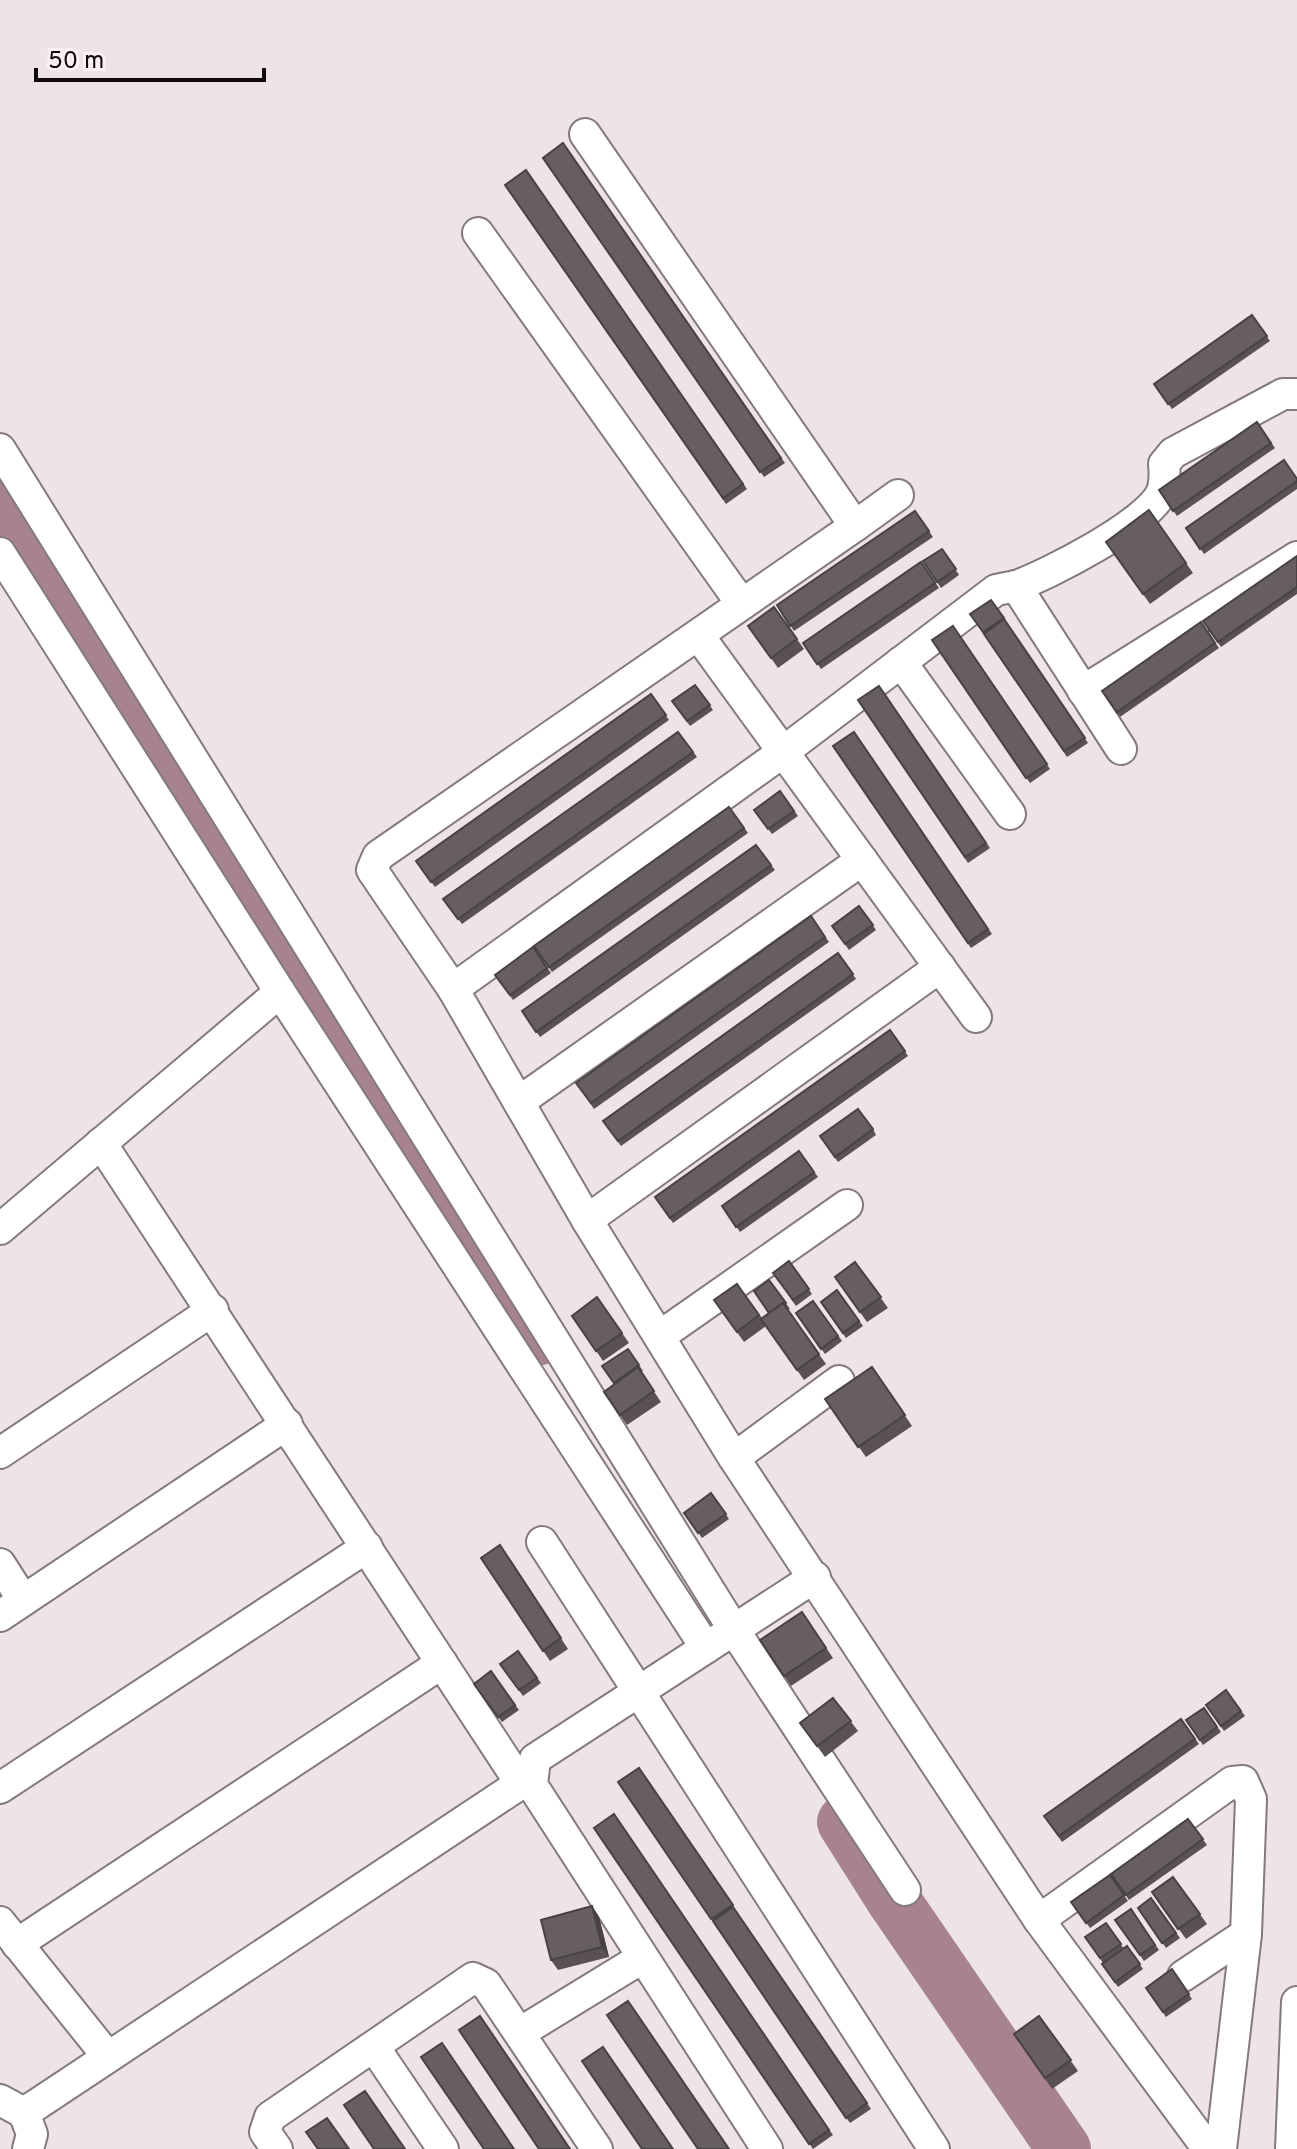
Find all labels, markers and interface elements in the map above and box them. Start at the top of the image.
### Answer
scale bar [36,32,264,82]
text: 50 m [48,47,104,77]

